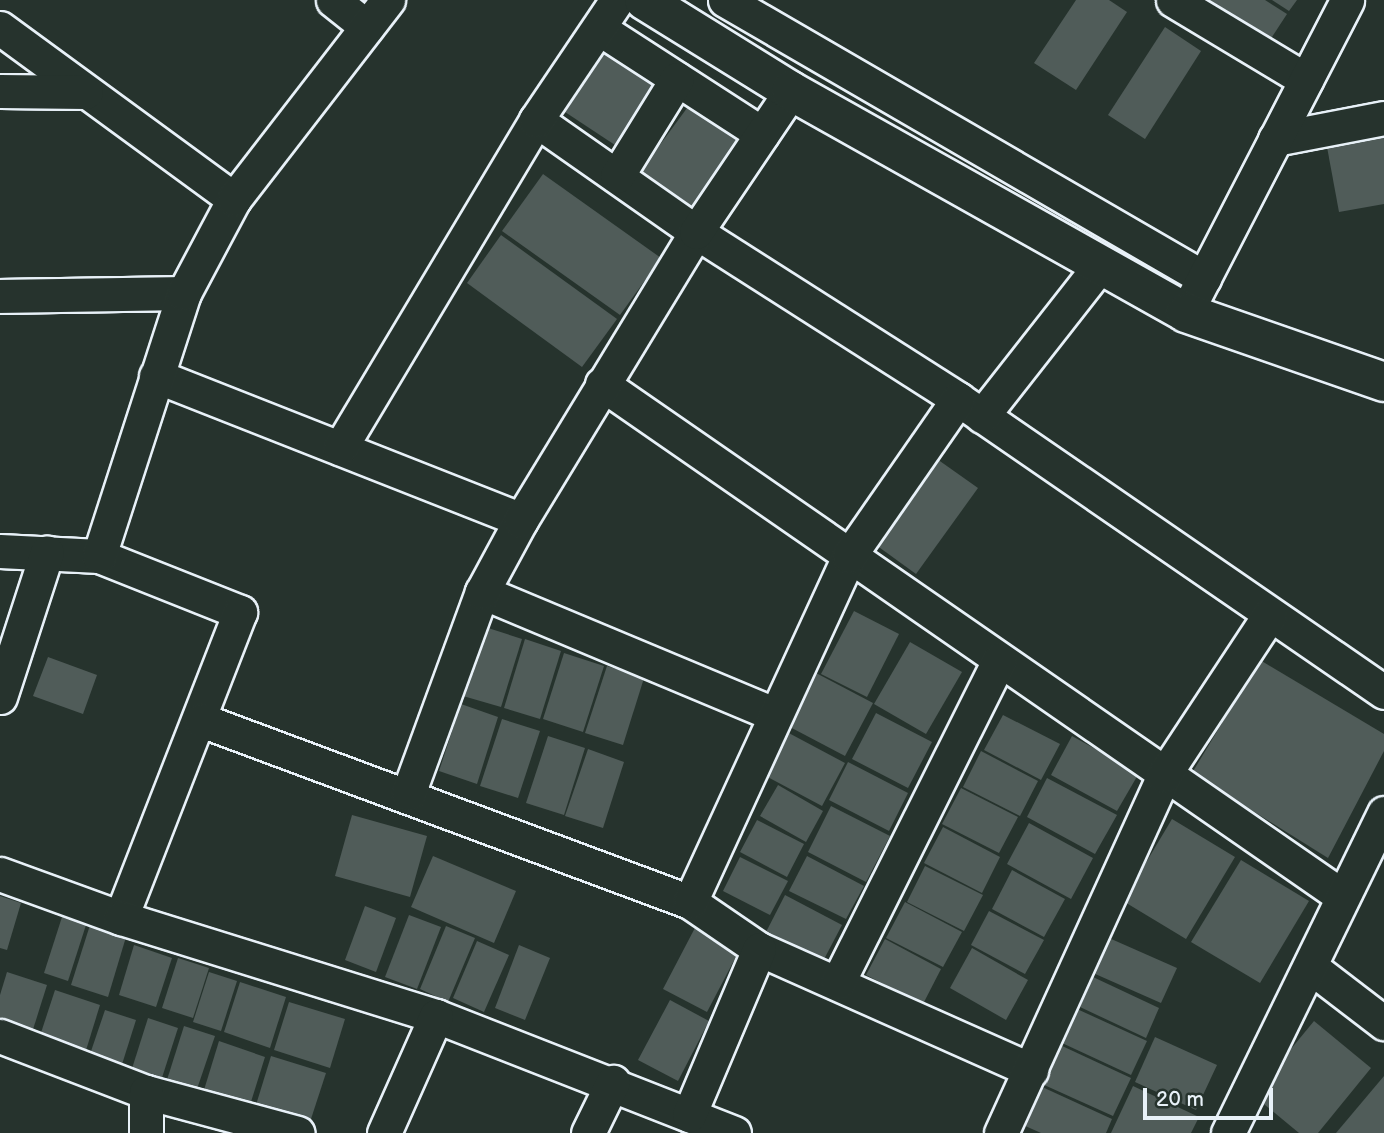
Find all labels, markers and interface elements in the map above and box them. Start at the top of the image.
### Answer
scale bar [1146,1074,1276,1118]
text: 20 m [1156,1087,1204,1112]

